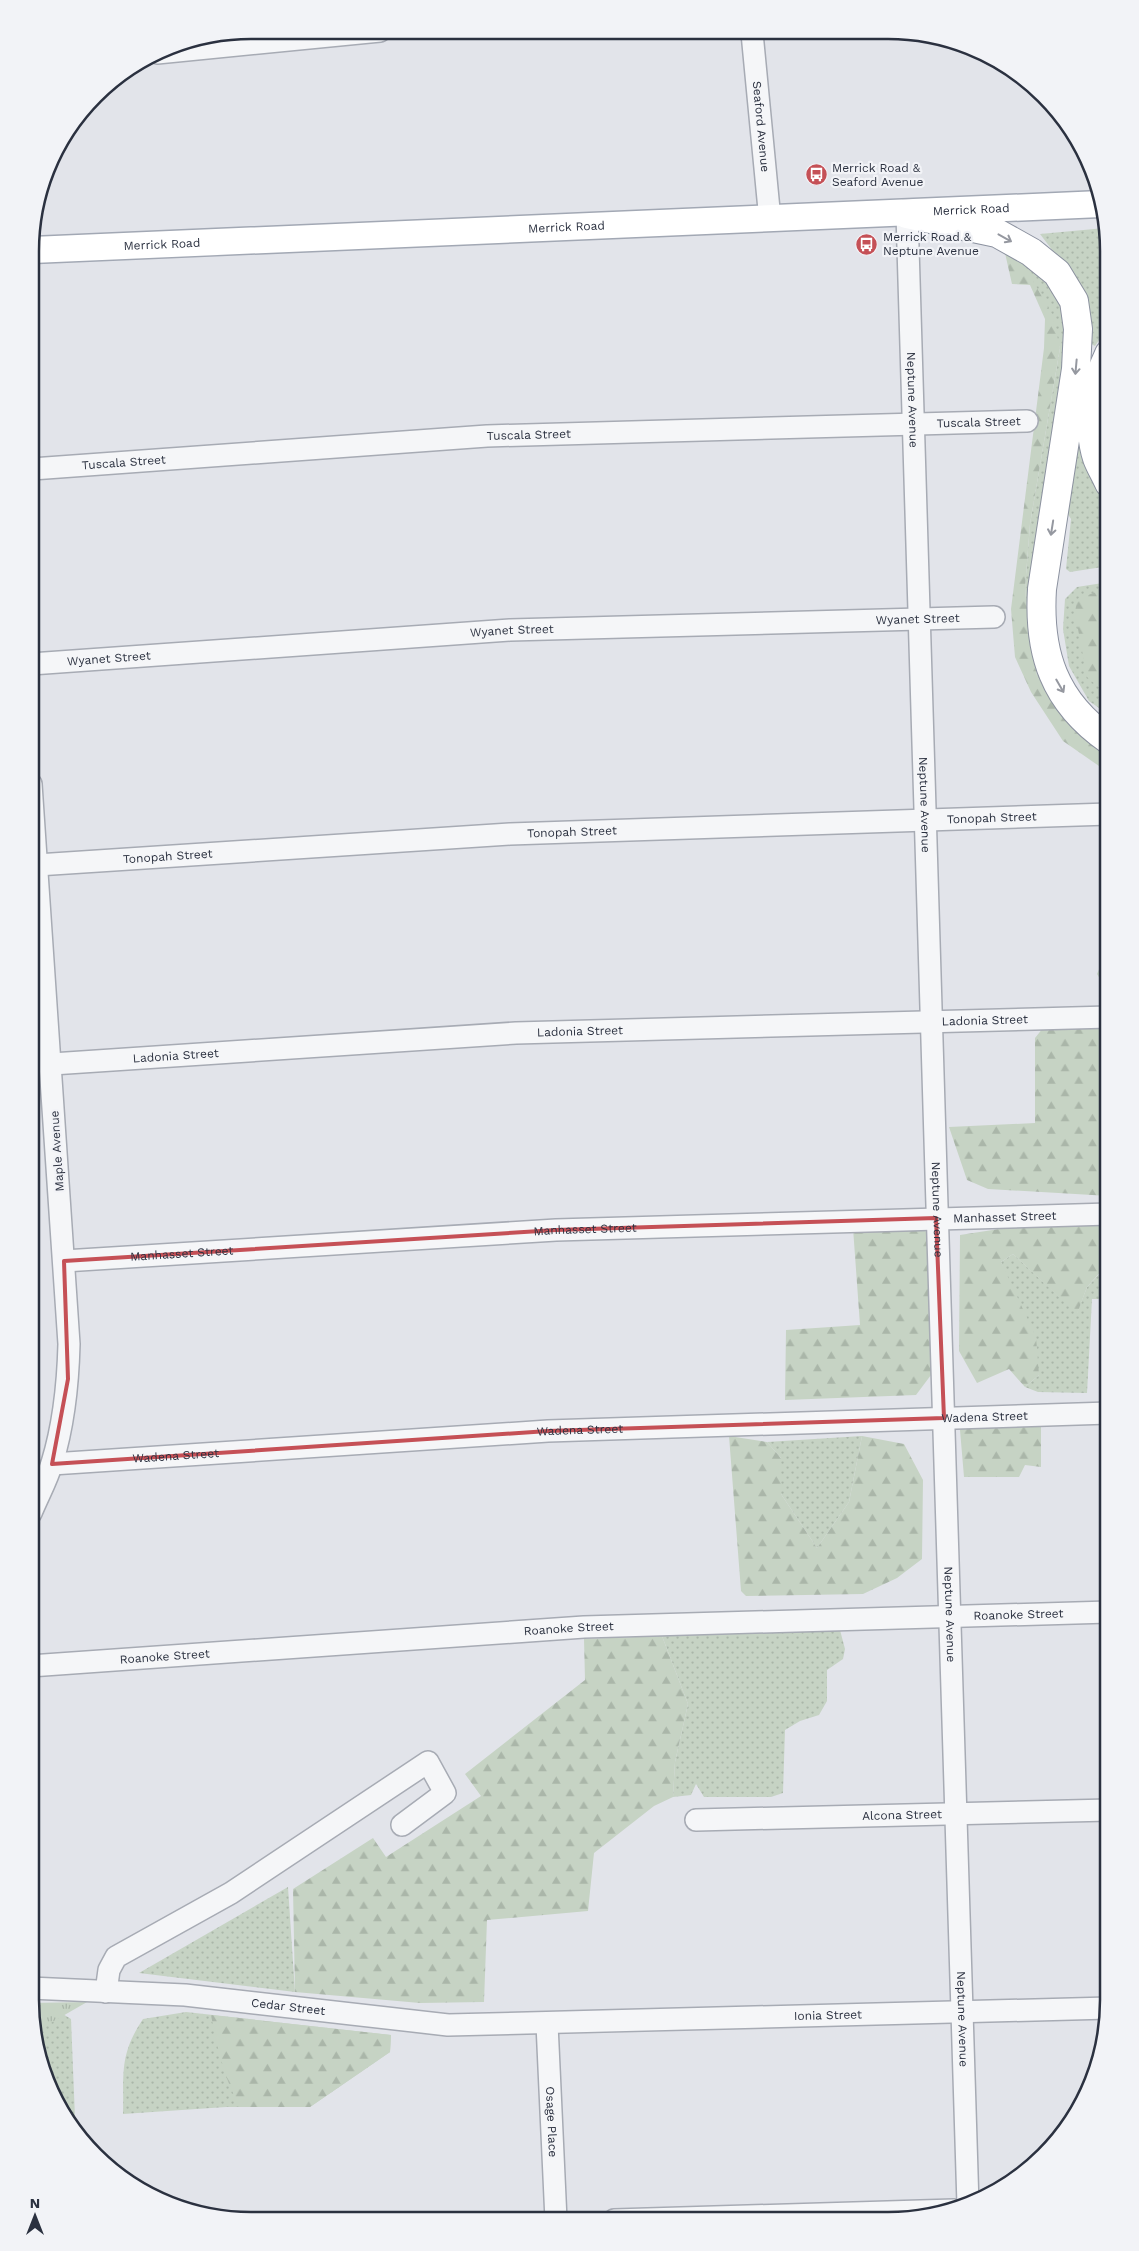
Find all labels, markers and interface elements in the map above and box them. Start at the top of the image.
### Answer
street label: Seaford Avenue [750,80,772,173]
place label: Merrick Road & Seaford Avenue [832,161,923,189]
bus stop icon: Merrick Road & Seaford Avenue [804,163,828,187]
street label: Merrick Road [932,201,1010,218]
street label: Merrick Road [528,218,605,236]
place label: Merrick Road & Neptune Avenue [883,230,979,258]
bus stop icon: Merrick Road & Neptune Avenue [855,232,879,256]
one-way arrow [998,233,1012,243]
street label: Merrick Road [123,236,201,253]
street label: Neptune Avenue [904,352,921,448]
one-way arrow [1071,359,1081,375]
street label: Tuscala Street [936,414,1021,431]
street label: Tuscala Street [487,427,571,443]
street label: Tuscala Street [81,452,166,472]
one-way arrow [1046,520,1056,536]
street label: Wyanet Street [876,611,960,627]
street label: Wyanet Street [469,622,554,640]
street label: Wyanet Street [66,649,151,668]
one-way arrow [1055,679,1065,693]
street label: Neptune Avenue [916,757,933,853]
street label: Tonopah Street [947,809,1037,826]
street label: Tonopah Street [527,823,617,840]
street label: Tonopah Street [122,847,213,866]
street label: Ladonia Street [942,1012,1028,1029]
street label: Ladonia Street [537,1023,623,1039]
street label: Ladonia Street [132,1046,219,1066]
street label: Maple Avenue [47,1110,67,1192]
street label: Neptune Avenue [929,1161,946,1258]
street label: Manhasset Street [953,1209,1057,1226]
street label: Manhasset Street [533,1221,637,1238]
street label: Manhasset Street [130,1243,234,1264]
street label: Wadena Street [941,1409,1028,1425]
street label: Wadena Street [536,1422,623,1439]
street label: Wadena Street [132,1446,219,1466]
street label: Neptune Avenue [941,1566,958,1663]
street label: Roanoke Street [973,1606,1064,1623]
street label: Roanoke Street [523,1619,614,1638]
street label: Roanoke Street [119,1646,210,1667]
street label: Alcona Street [862,1807,942,1823]
street label: Neptune Avenue [954,1971,971,2067]
street label: Cedar Street [250,1996,326,2018]
street label: Ionia Street [794,2007,862,2023]
street label: Osage Place [543,2086,560,2158]
north arrow [10,2191,60,2241]
text: N [30,2195,40,2211]

